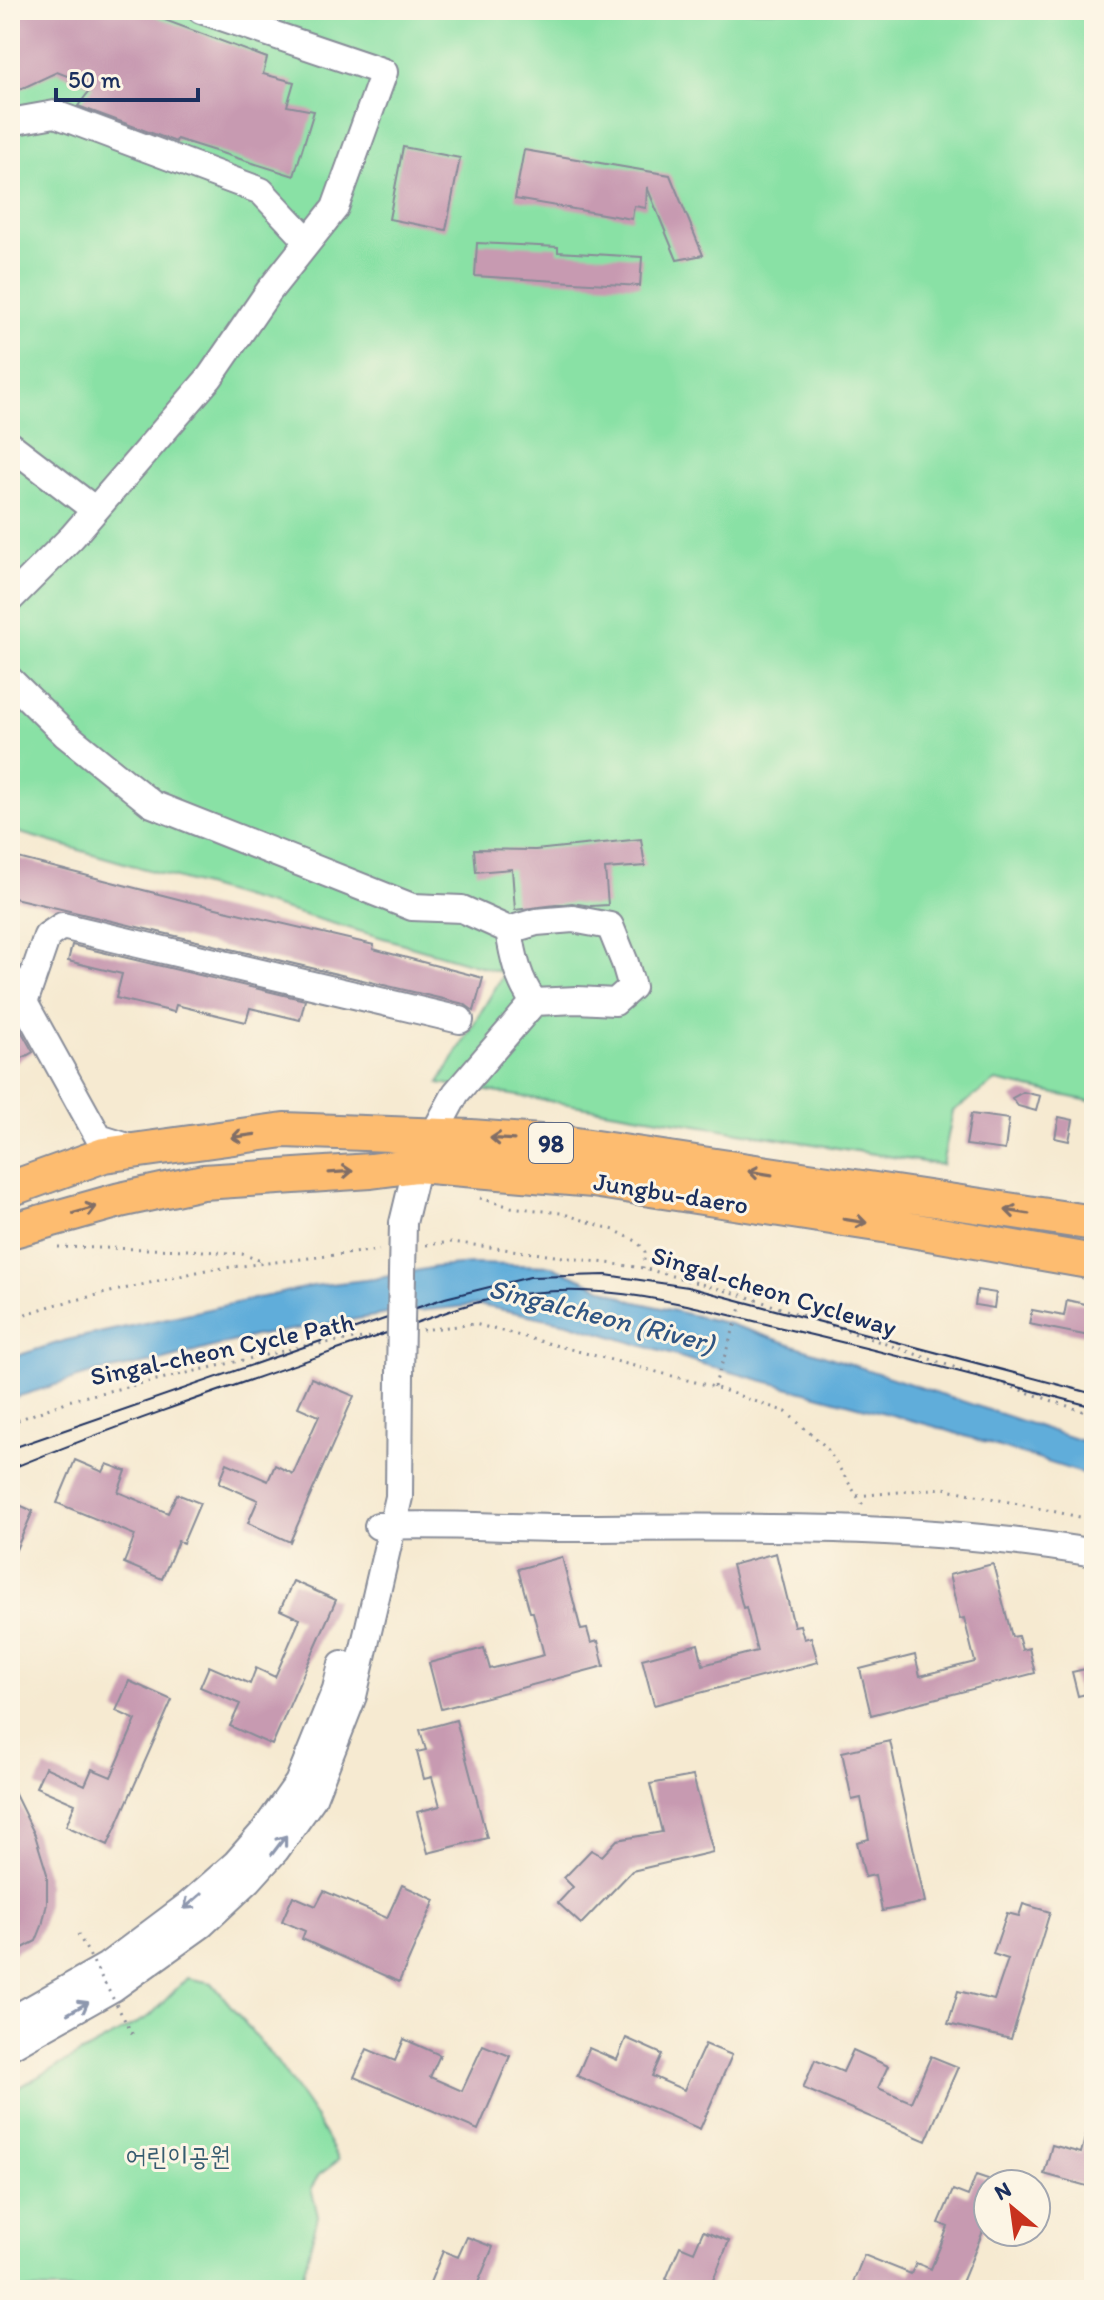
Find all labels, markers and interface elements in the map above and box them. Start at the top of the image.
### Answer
scale bar [56,52,198,102]
text: 50 m [68,65,121,94]
road number: 98 [529,1123,573,1163]
one-way arrow [231,1129,256,1144]
one-way arrow [489,1131,516,1146]
one-way arrow [327,1164,354,1179]
street label: Jungbu-daero [591,1165,751,1221]
one-way arrow [748,1165,773,1180]
one-way arrow [72,1202,97,1216]
one-way arrow [1005,1204,1030,1219]
one-way arrow [842,1214,868,1229]
street label: Singal-cheon Cycleway [648,1238,900,1344]
water label: Singalcheon (River) [486,1271,719,1360]
street label: Singal-cheon Cycle Path [87,1305,357,1393]
one-way arrow [270,1835,287,1856]
one-way arrow [183,1892,203,1910]
one-way arrow [66,2000,89,2016]
park label: 어린이공원 [126,2140,230,2172]
north arrow [972,2168,1052,2248]
text: N [990,2176,1016,2206]

